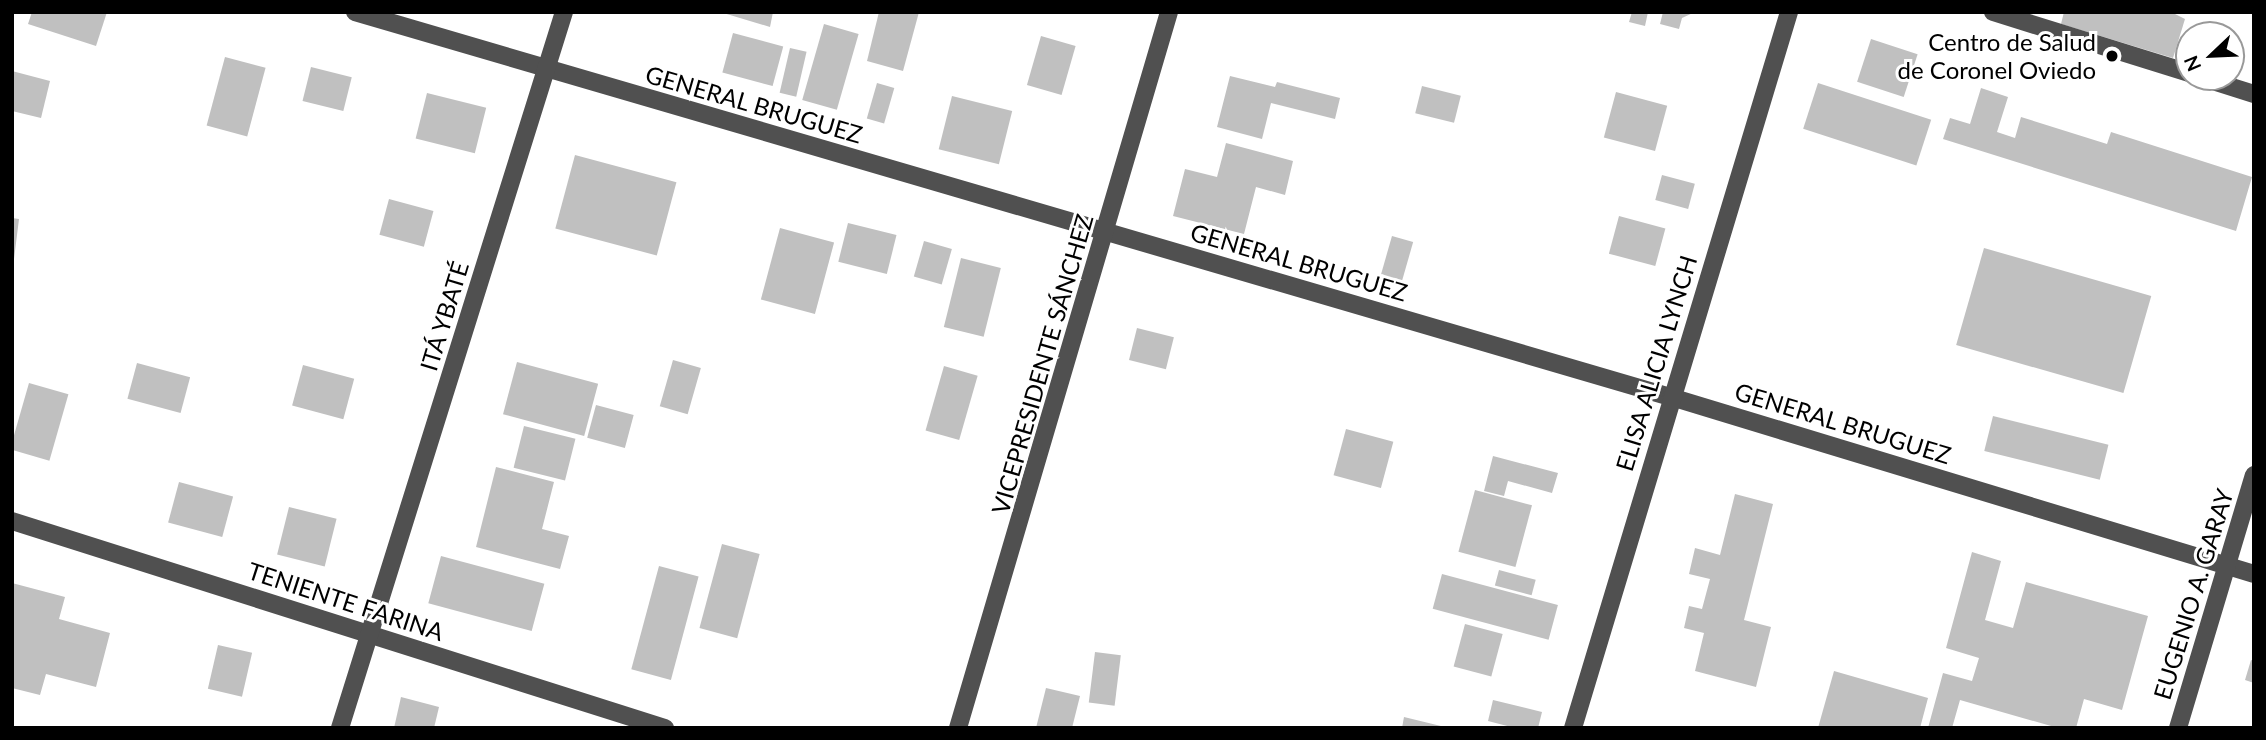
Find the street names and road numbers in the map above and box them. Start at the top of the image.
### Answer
street label: GENERAL BRUGUEZ [642,59,866,149]
street label: VICEPRESIDENTE SÁNCHEZ [985,211,1099,517]
street label: GENERAL BRUGUEZ [1187,217,1411,307]
street label: ELISA ALICIA LYNCH [1609,251,1703,475]
street label: ITÁ YBATÉ [413,257,475,375]
street label: GENERAL BRUGUEZ [1731,376,1955,470]
street label: EUGENIO A. GARAY [2147,485,2239,703]
street label: TENIENTE FARINA [244,556,448,646]

